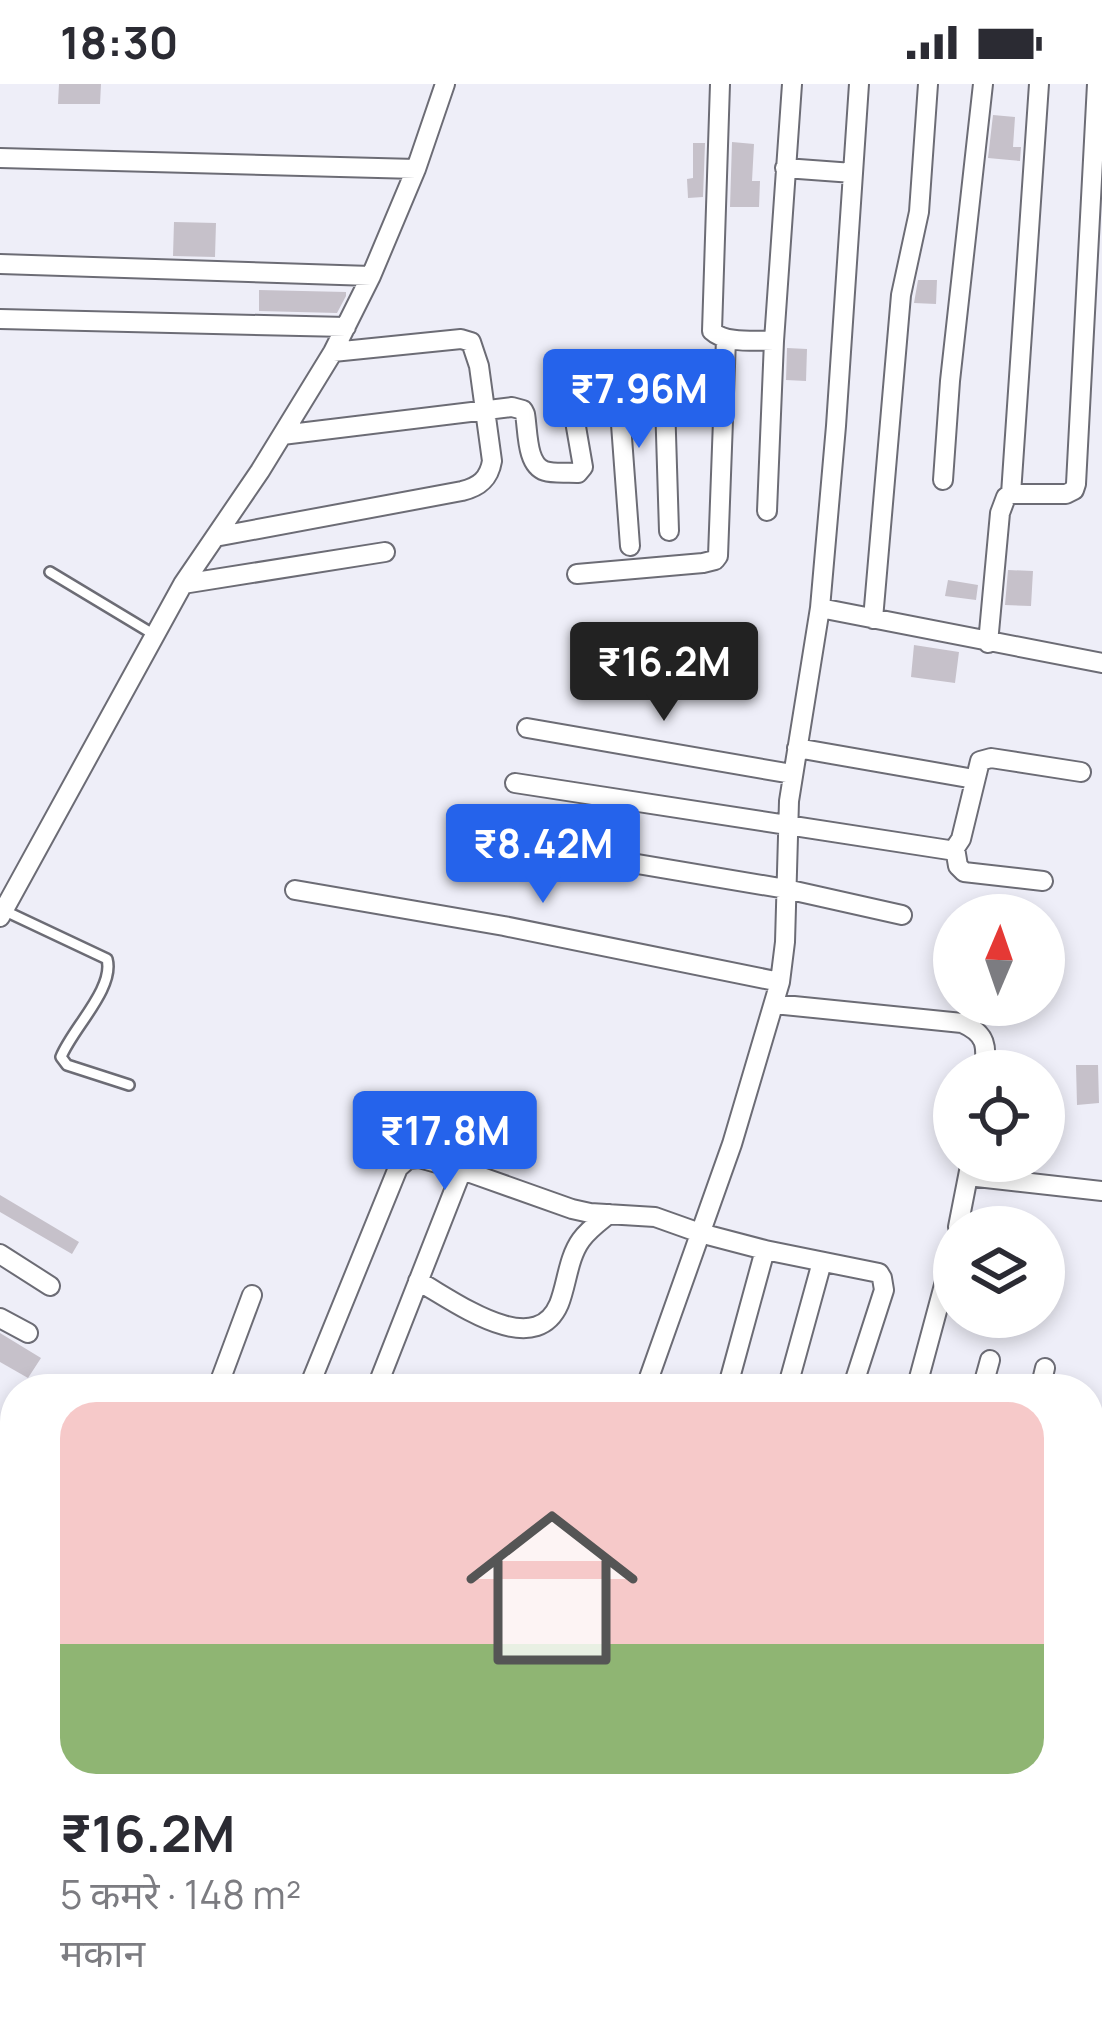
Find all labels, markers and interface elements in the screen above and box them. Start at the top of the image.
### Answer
text: 18:30 [60,11,178,73]
pin: ₹7.96M [541,349,737,451]
text: ₹7.96M [570,361,708,415]
pin: ₹16.2M [566,622,762,724]
text: ₹16.2M [597,634,731,688]
pin: ₹8.42M [445,804,641,906]
text: ₹8.42M [473,816,613,870]
north arrow [933,894,1065,1026]
map controls [933,894,1065,1338]
button: locate [933,1050,1065,1182]
pin: ₹17.8M [347,1091,543,1193]
text: ₹17.8M [380,1103,510,1157]
button: layers [933,1206,1065,1338]
icon: home [444,1480,660,1696]
text: ₹16.2M [60,1798,235,1867]
text: 5 कमरे · 148 m² [60,1867,301,1921]
text: मकान [60,1925,145,1979]

